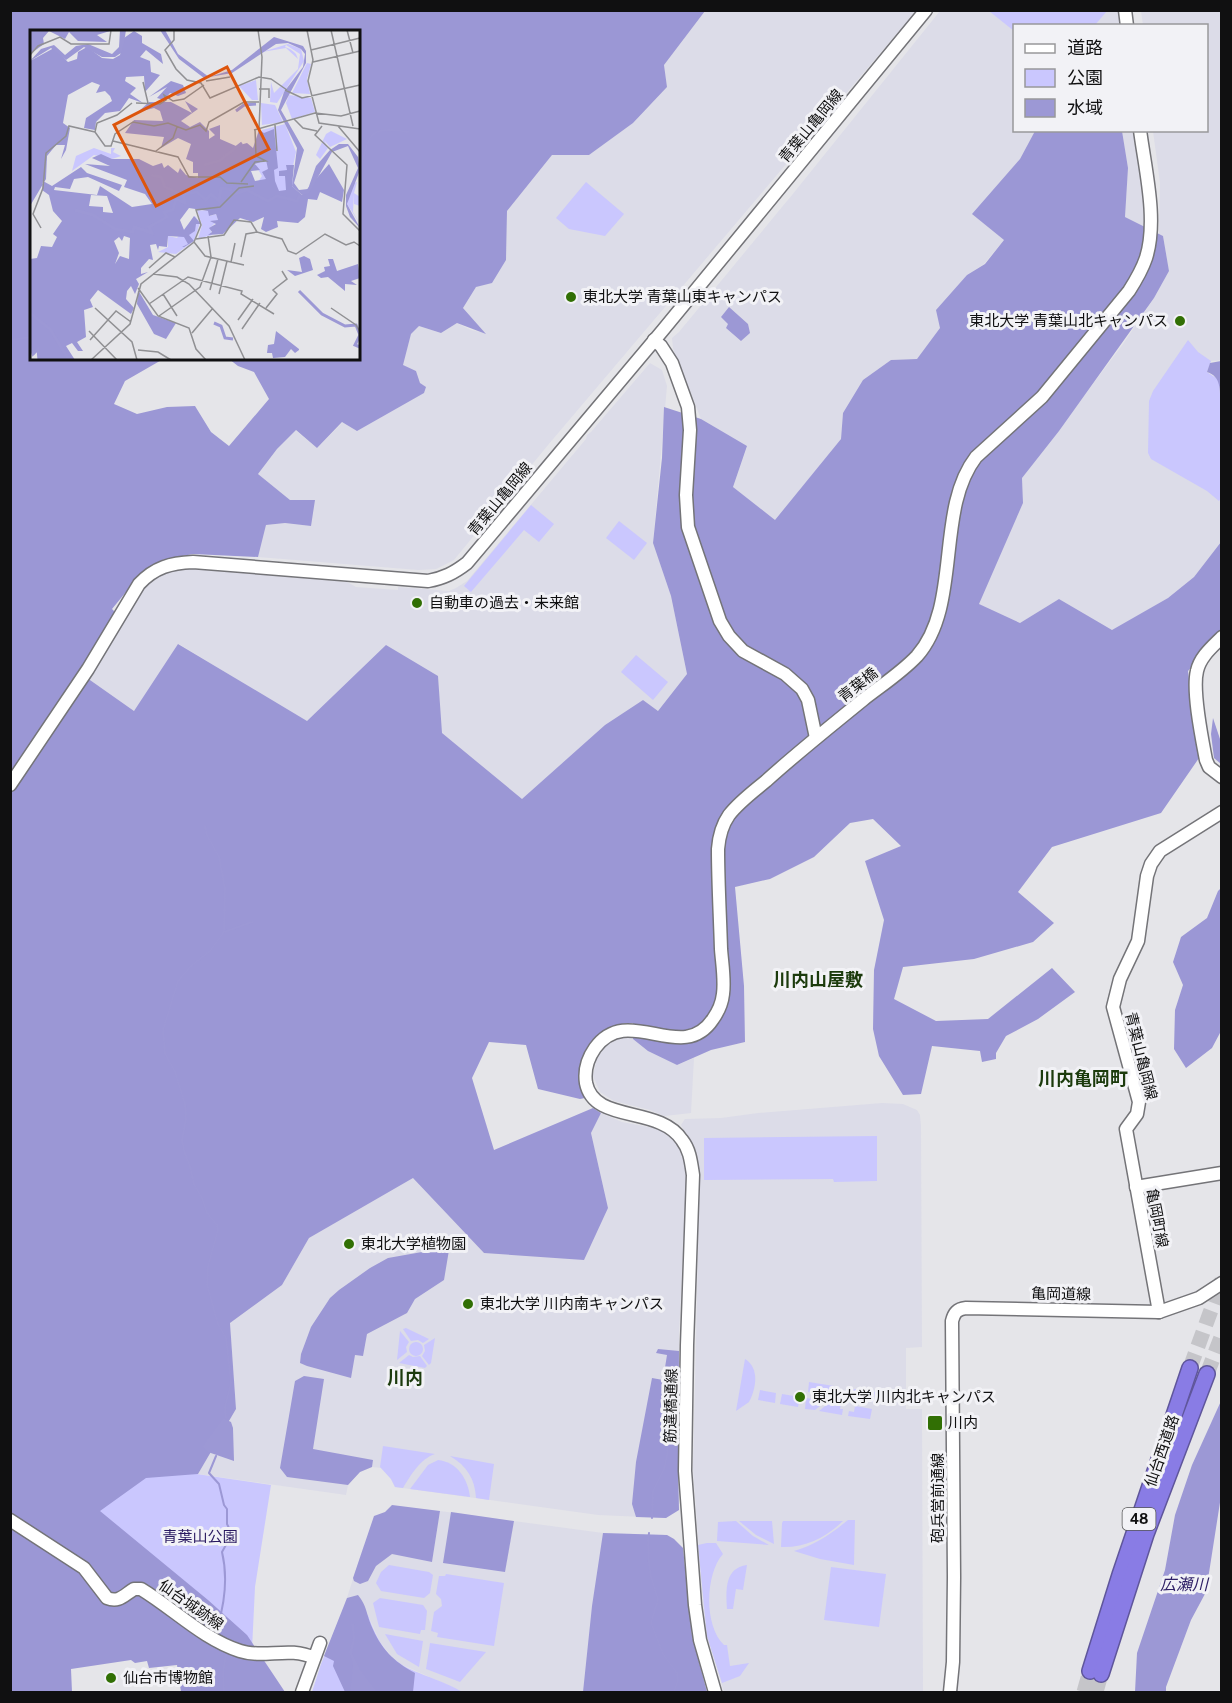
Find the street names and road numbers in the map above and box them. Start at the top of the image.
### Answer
street label: 青葉山亀岡線 [775,86,846,166]
street label: 青葉山亀岡線 [464,459,535,539]
street label: 青葉橋 [835,664,881,705]
street label: 青葉山亀岡線 [1122,1010,1161,1102]
street label: 亀岡町線 [1143,1187,1172,1249]
street label: 亀岡道線 [1031,1284,1091,1303]
street label: 筋違橋通線 [661,1368,680,1444]
street label: 仙台西道路 [1141,1413,1182,1489]
street label: 砲兵営前通線 [929,1453,946,1543]
road number: 48 [1122,1508,1156,1530]
street label: 仙台城跡線 [156,1576,227,1633]

